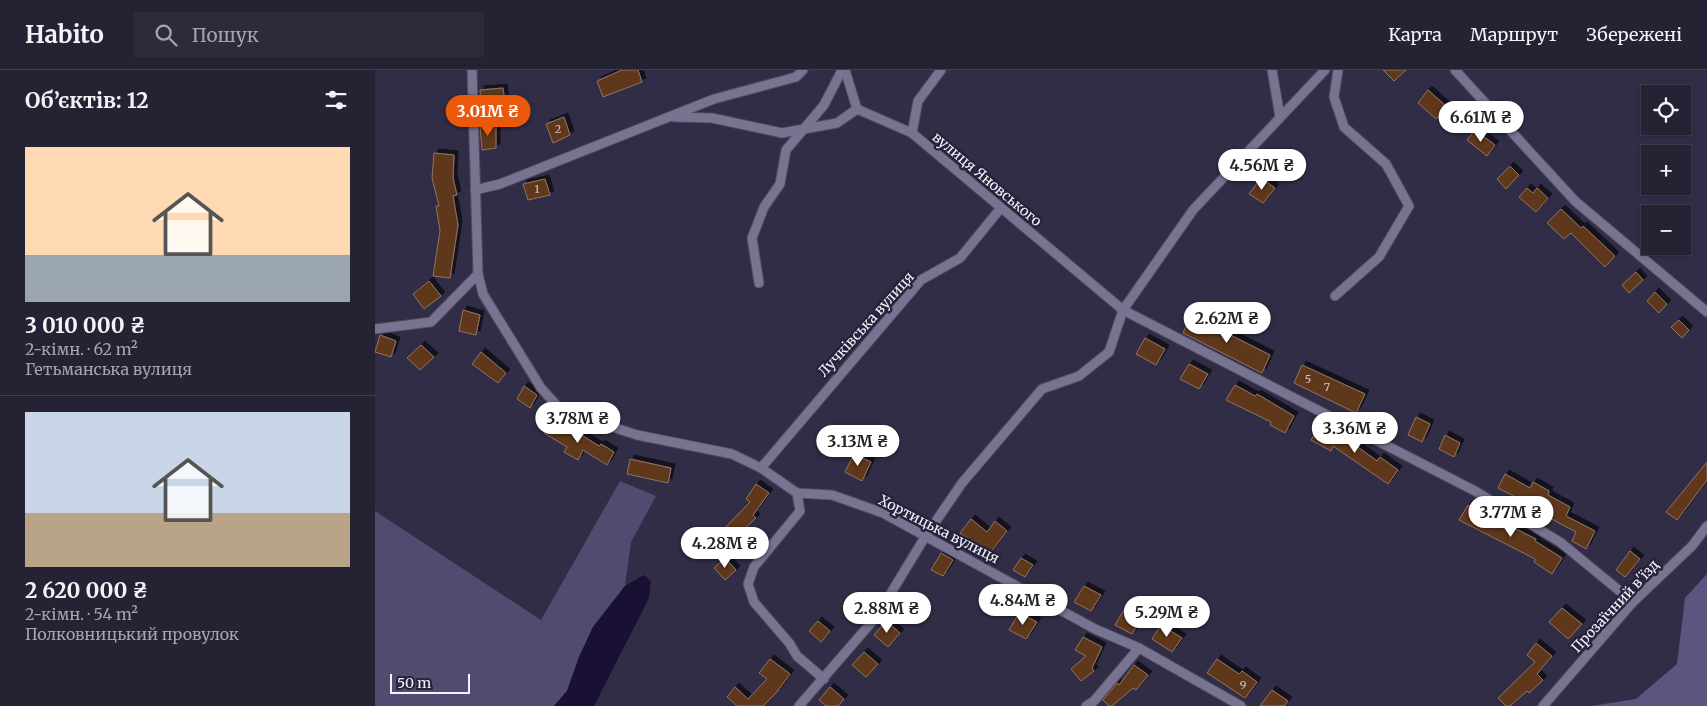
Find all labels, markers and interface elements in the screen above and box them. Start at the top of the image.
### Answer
search box [134,12,484,57]
text: Habito [25,19,104,50]
icon: search [152,21,180,49]
text: Пошук [192,23,259,47]
text: Карта [1388,23,1442,46]
text: Маршрут [1470,23,1558,46]
text: Збережені [1586,23,1682,46]
map controls [1641,85,1691,255]
button: locate [1641,85,1691,135]
icon: filters [322,86,350,114]
text: Об’єктів: 12 [25,87,149,114]
pin: 3.01M ₴ [442,94,534,137]
pin: 6.61M ₴ [1435,100,1527,143]
text: 3.01M ₴ [457,101,519,121]
text: 6.61M ₴ [1450,107,1512,127]
house number: 2 [555,122,561,136]
street label: вулиця Яновського [929,128,1045,230]
button: + [1641,145,1691,195]
pin: 4.56M ₴ [1216,148,1308,191]
text: 4.56M ₴ [1229,155,1295,175]
icon: home [143,179,233,269]
house number: 1 [535,182,540,196]
button: − [1641,205,1691,255]
street label: Лучківська вулиця [814,268,918,380]
pin: 2.62M ₴ [1181,302,1273,344]
text: 2.62M ₴ [1195,308,1259,328]
text: 3 010 000 ₴ [25,312,146,339]
text: 2-кімн. · 62 m² [25,339,138,359]
text: Гетьманська вулиця [25,359,192,379]
house number: 5 [1305,372,1311,386]
house number: 7 [1324,380,1330,394]
pin: 3.78M ₴ [532,402,624,444]
text: 3.78M ₴ [546,408,610,428]
pin: 3.36M ₴ [1309,412,1401,454]
text: 3.36M ₴ [1323,418,1387,438]
pin: 3.13M ₴ [812,424,904,467]
text: 3.13M ₴ [827,431,889,451]
icon: home [143,445,233,535]
street label: Хортицька вулиця [876,491,1002,567]
pin: 3.77M ₴ [1465,496,1557,538]
text: 3.77M ₴ [1479,502,1543,522]
pin: 4.28M ₴ [679,526,771,569]
text: 4.28M ₴ [692,533,758,553]
street label: Прозаїчний в'їзд [1567,556,1663,656]
text: 2 620 000 ₴ [25,577,148,604]
pin: 4.84M ₴ [977,584,1069,626]
text: 4.84M ₴ [990,590,1056,610]
pin: 2.88M ₴ [841,592,933,634]
pin: 5.29M ₴ [1121,596,1213,638]
text: 2.88M ₴ [854,598,920,618]
text: 5.29M ₴ [1135,602,1199,622]
text: 2-кімн. · 54 m² [25,604,138,624]
text: Полковницький провулок [25,624,239,644]
scale bar [390,671,470,694]
text: 50 m [397,674,431,692]
house number: 9 [1240,678,1247,692]

